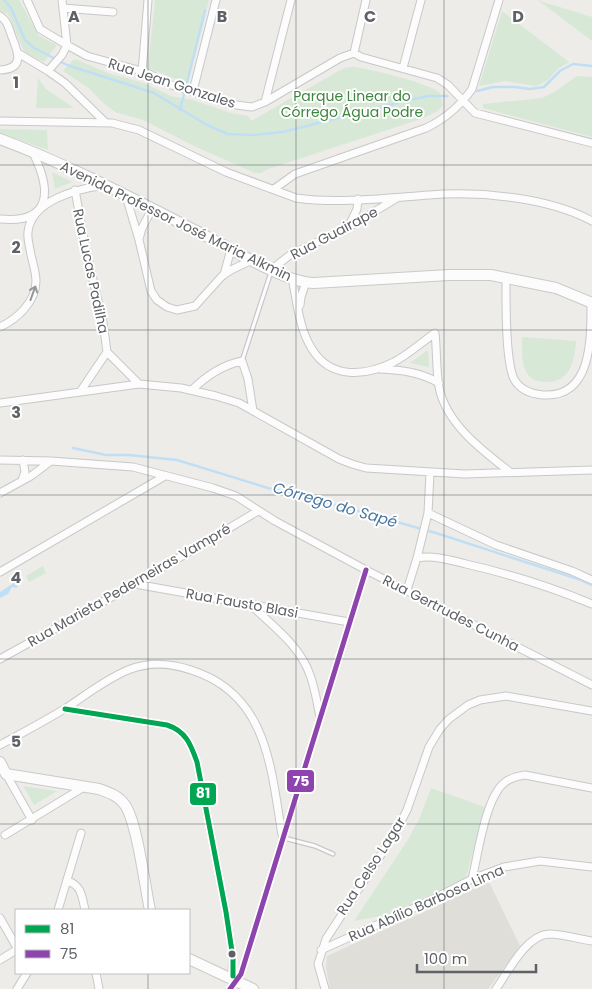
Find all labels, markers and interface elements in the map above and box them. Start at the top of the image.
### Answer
text: A [68,5,80,28]
text: B [217,5,227,28]
text: C [364,5,376,28]
text: D [512,5,524,28]
street label: Rua Jean Gonzales [106,53,238,113]
text: 1 [13,71,19,94]
park label: Parque Linear do Córrego Água Podre [281,86,424,122]
street label: Avenida Professor José Maria Alkmin [57,156,295,286]
street label: Rua Guairape [287,201,381,264]
street label: Rua Lucas Padilha [68,207,114,335]
text: 2 [11,236,21,259]
one-way arrow [29,286,38,301]
text: 3 [11,401,21,424]
water label: Córrego do Sapé [271,477,400,532]
street label: Rua Marieta Pederneiras Vampré [24,518,235,652]
text: 4 [11,566,22,589]
street label: Rua Gertrudes Cunha [379,570,523,656]
street label: Rua Fausto Blasi [184,583,300,623]
text: 5 [11,730,21,753]
line badge: 75 [286,769,315,793]
text: 75 [293,771,309,791]
line badge: 81 [189,782,217,806]
text: 81 [196,783,210,803]
street label: Rua Celso Lagar [332,813,410,919]
street label: Rua Abílio Barbosa Lima [345,860,507,946]
legend [15,909,190,974]
text: 81 [60,918,74,939]
scale bar [417,942,536,974]
text: 75 [60,943,78,964]
text: 100 m [424,948,467,969]
unlabelled marker [227,949,237,959]

